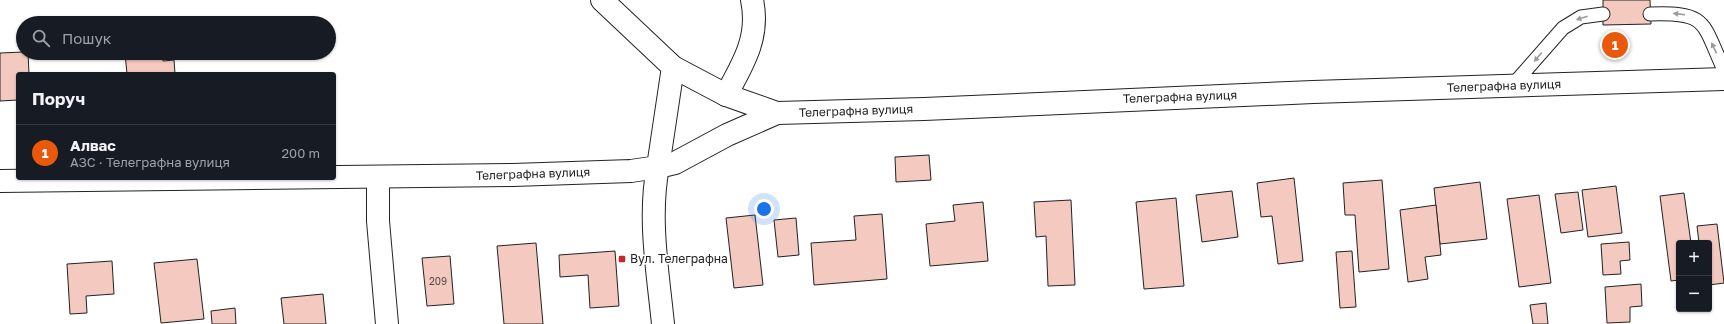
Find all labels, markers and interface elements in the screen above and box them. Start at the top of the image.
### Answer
one-way arrow [1673,11,1685,17]
one-way arrow [1576,15,1588,21]
search box [16,16,336,60]
icon: search [30,27,52,49]
text: Пошук [62,29,111,47]
pin: 1 [1602,30,1628,60]
one-way arrow [1711,42,1717,53]
one-way arrow [1533,52,1542,62]
street label: Телеграфна вулиця [1446,76,1562,95]
street label: Телеграфна вулиця [1122,87,1238,106]
text: Поруч [32,88,85,109]
street label: Телеграфна вулиця [798,101,914,120]
text: Алвас [70,136,116,154]
text: 1 [42,145,48,161]
text: 200 m [282,145,320,161]
text: АЗС · Телеграфна вулиця [70,154,230,170]
street label: Телеграфна вулиця [475,164,591,183]
your location [754,199,774,219]
map controls [1676,240,1712,312]
button: + [1676,240,1712,276]
place label: Вул. Телеграфна [630,251,728,266]
marker: Вул. Телеграфна [617,254,627,264]
house number: 209 [429,275,447,287]
button: − [1676,276,1712,312]

